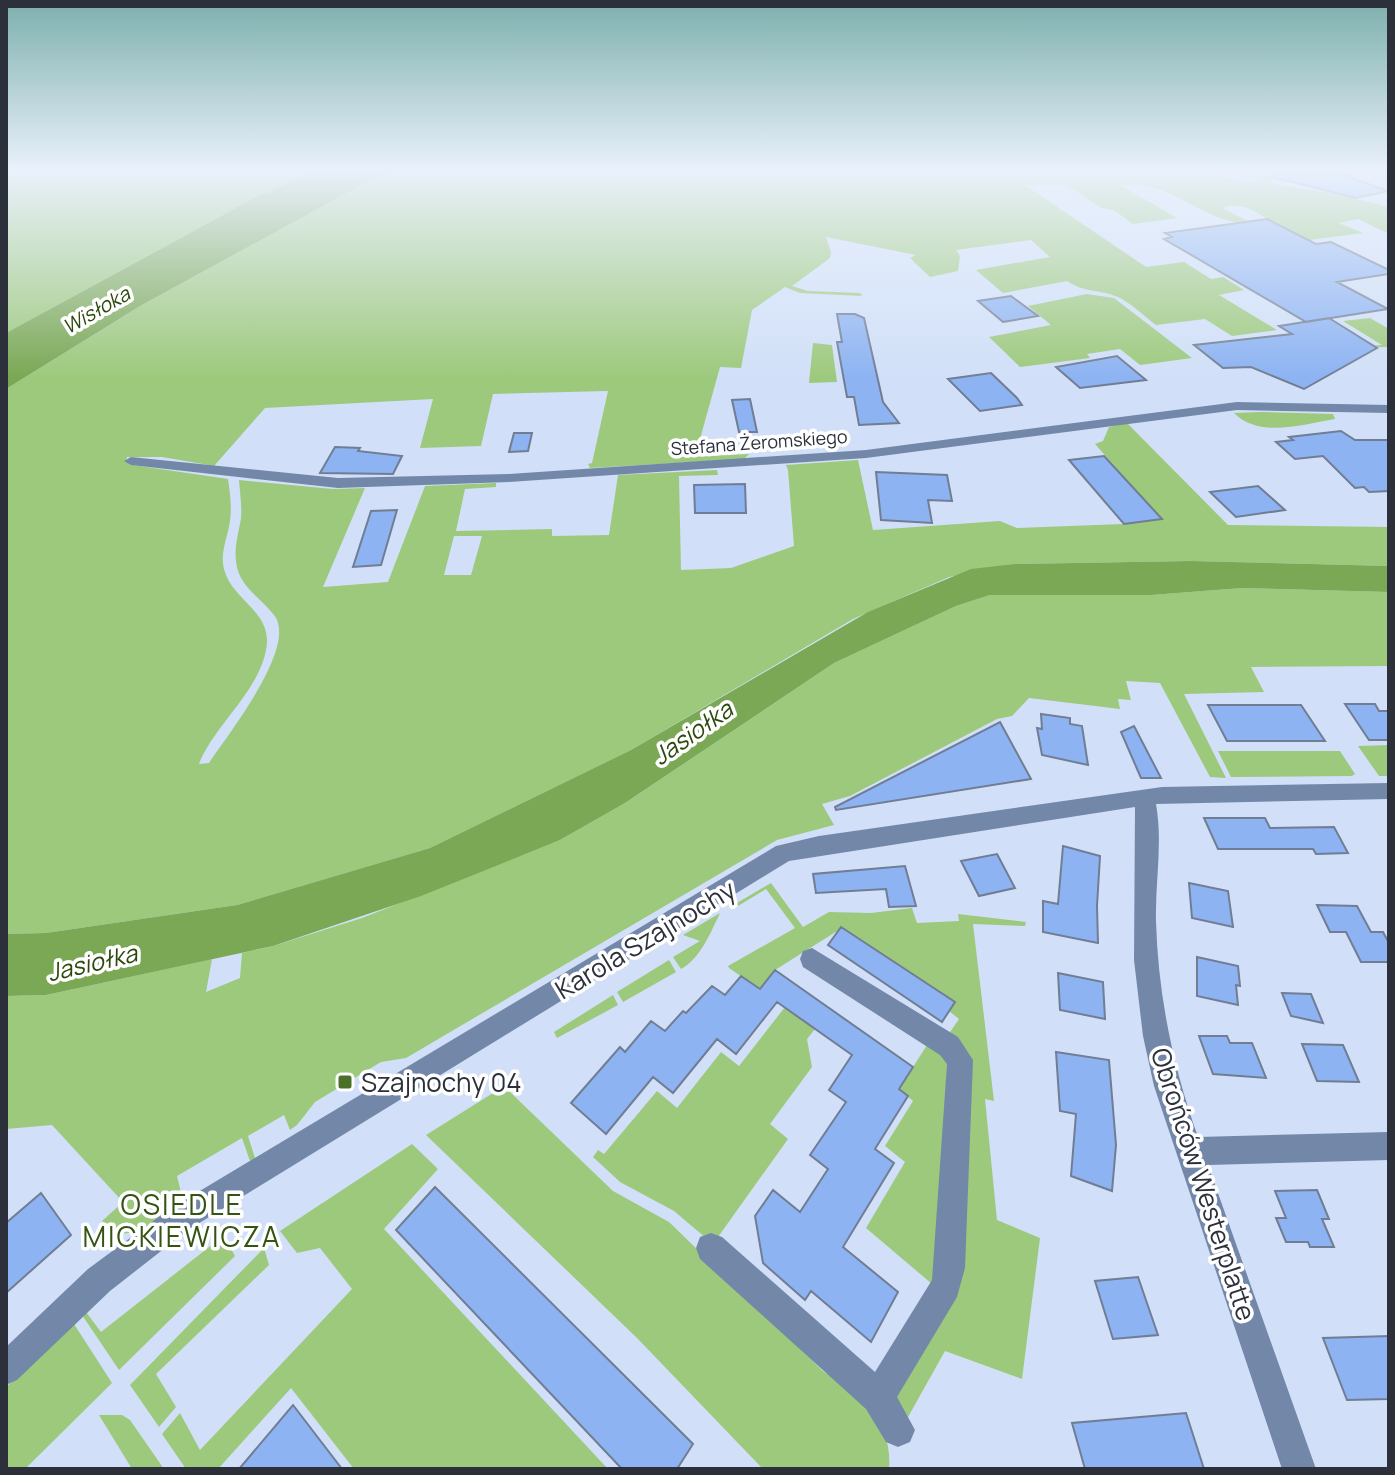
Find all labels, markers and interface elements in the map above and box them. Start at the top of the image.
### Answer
water label: Wisłoka [57,280,135,340]
street label: Stefana Żeromskiego [670,424,848,460]
water label: Jasiołka [645,691,740,772]
street label: Karola Szajnochy [548,871,742,1007]
water label: Jasiołka [44,935,142,988]
street label: Obrońców Westerplatte [1143,1043,1265,1325]
place label: Szajnochy 04 [361,1064,522,1100]
marker: Szajnochy 04 [336,1073,354,1091]
district label: OSIEDLE MICKIEWICZA [83,1185,281,1255]

